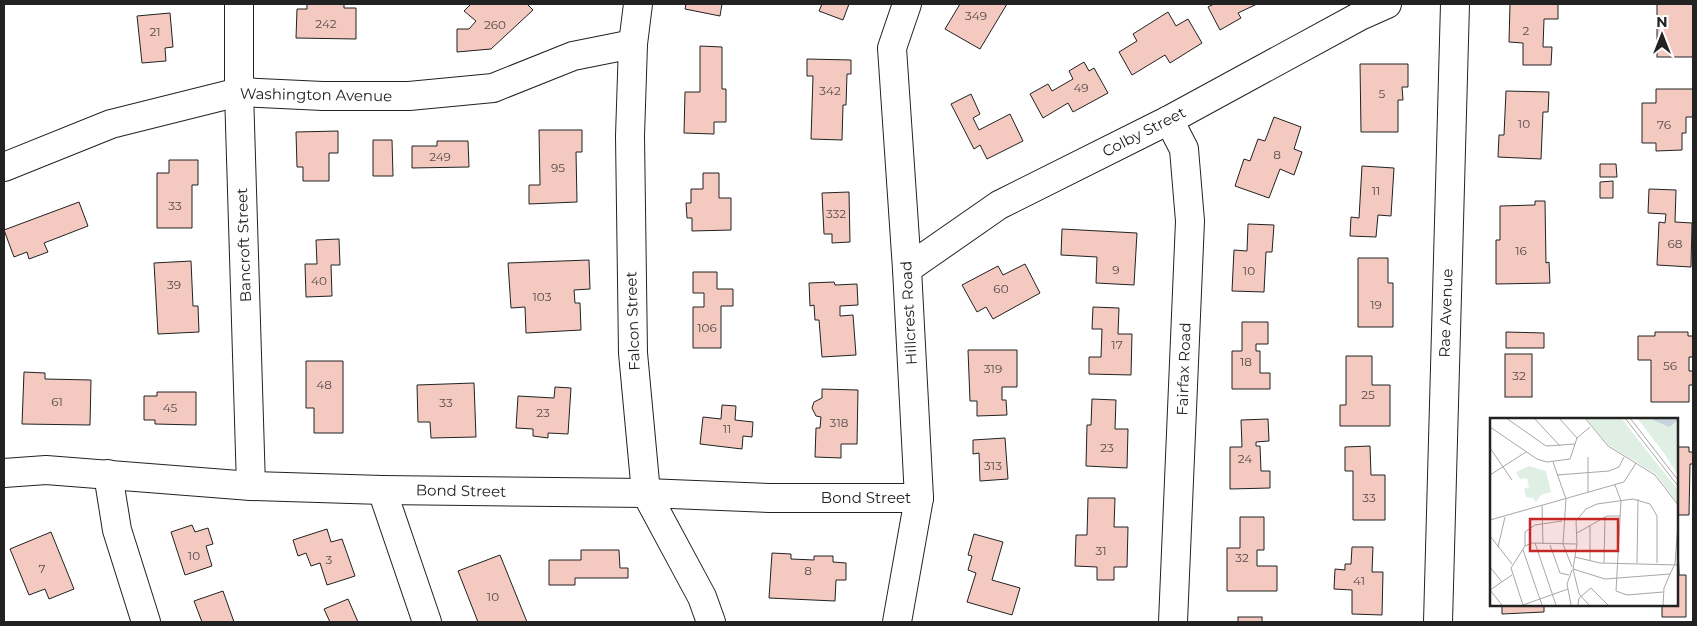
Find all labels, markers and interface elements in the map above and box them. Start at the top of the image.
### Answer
house number: 349 [965,8,987,23]
north arrow [1637,10,1687,60]
text: N [1656,13,1668,31]
house number: 242 [315,16,337,31]
house number: 260 [484,17,506,32]
house number: 2 [1523,23,1530,38]
house number: 21 [149,24,161,39]
house number: 49 [1073,80,1089,95]
house number: 342 [819,83,841,98]
street label: Washington Avenue [240,84,392,105]
house number: 5 [1379,86,1386,101]
street label: Colby Street [1099,102,1189,161]
house number: 10 [1518,116,1530,131]
house number: 76 [1657,117,1671,132]
house number: 8 [1273,147,1281,162]
house number: 249 [429,149,451,164]
house number: 95 [551,160,565,175]
house number: 11 [1372,183,1380,198]
street label: Bancroft Street [232,188,255,303]
house number: 33 [168,198,182,213]
house number: 332 [826,206,846,221]
house number: 68 [1668,236,1683,251]
house number: 16 [1515,243,1527,258]
street label: Hillcrest Road [896,260,921,366]
house number: 9 [1112,262,1120,277]
house number: 10 [1243,263,1255,278]
street label: Rae Avenue [1434,268,1457,358]
street label: Falcon Street [621,271,644,371]
house number: 40 [311,273,327,288]
house number: 39 [167,277,181,292]
house number: 60 [993,281,1009,296]
house number: 103 [533,289,552,304]
house number: 19 [1370,297,1382,312]
house number: 106 [697,320,717,335]
street label: Fairfax Road [1172,322,1195,416]
house number: 17 [1111,337,1123,352]
house number: 18 [1240,354,1252,369]
house number: 56 [1663,358,1677,373]
house number: 319 [984,361,1002,376]
house number: 32 [1512,368,1526,383]
house number: 48 [316,377,332,392]
house number: 25 [1361,387,1375,402]
house number: 61 [51,394,63,409]
house number: 33 [439,395,453,410]
house number: 45 [163,400,178,415]
house number: 23 [536,405,550,420]
house number: 318 [830,415,849,430]
inset map [1490,418,1677,606]
house number: 11 [723,421,731,436]
house number: 23 [1100,440,1114,455]
house number: 24 [1238,451,1252,466]
house number: 313 [984,458,1002,473]
street label: Bond Street [416,480,506,501]
street label: Bond Street [821,488,911,507]
house number: 33 [1362,490,1376,505]
house number: 31 [1095,543,1107,558]
house number: 10 [188,548,200,563]
house number: 32 [1235,550,1249,565]
house number: 3 [326,552,333,567]
house number: 7 [38,561,46,576]
house number: 8 [804,563,812,578]
house number: 41 [1353,573,1365,588]
house number: 10 [487,589,499,604]

